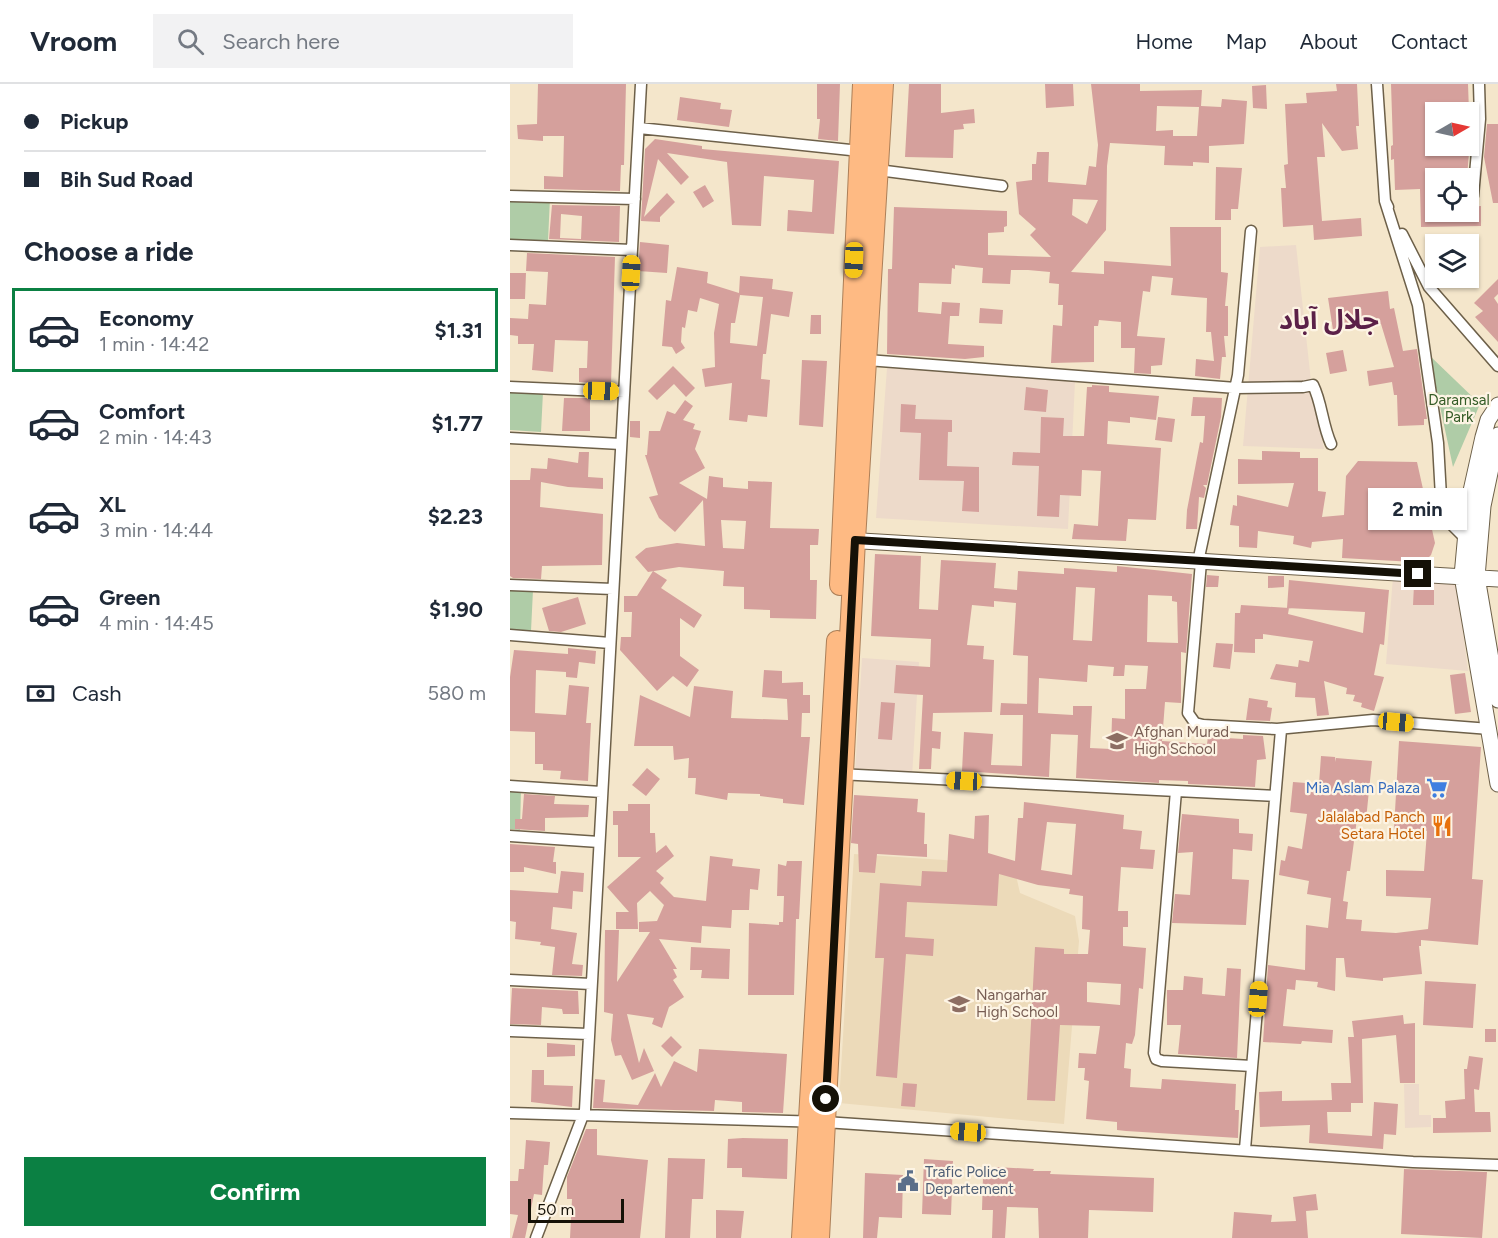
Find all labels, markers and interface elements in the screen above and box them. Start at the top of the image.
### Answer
search box [153,14,573,68]
text: Vroom [30,24,117,58]
icon: search [174,25,207,58]
text: Search here [222,28,340,55]
text: Home [1136,29,1193,54]
text: Map [1226,29,1267,54]
text: About [1300,29,1358,54]
text: Contact [1391,29,1468,54]
north arrow [1425,102,1479,156]
map controls [1425,102,1479,288]
text: Pickup [60,108,129,135]
text: Bih Sud Road [60,166,193,193]
button: locate [1425,168,1479,222]
button: layers [1425,234,1479,288]
text: Choose a ride [24,235,193,268]
car [844,242,864,278]
car [621,255,641,291]
icon: car [27,303,81,357]
district label: جلال آباد [1279,303,1379,336]
text: Economy [99,305,194,332]
text: $1.31 [435,317,483,344]
text: 1 min · 14:42 [99,332,209,356]
car [583,381,619,401]
park label: Daramsal Park [1428,391,1490,426]
icon: car [27,396,81,450]
text: Comfort [99,398,185,425]
text: $1.77 [432,410,483,437]
text: 2 min · 14:43 [99,425,212,449]
callout: 2 min [1368,487,1468,529]
icon: car [27,489,81,543]
text: XL [99,491,126,518]
text: 2 min [1392,497,1443,521]
text: $2.23 [428,503,483,530]
text: 3 min · 14:44 [99,518,213,542]
route end [1404,560,1431,587]
icon: car [27,582,81,636]
text: Green [99,584,161,611]
text: $1.90 [429,596,483,623]
text: 4 min · 14:45 [99,611,214,635]
icon: cash [24,677,57,710]
text: Cash [72,680,122,707]
text: 580 m [427,681,486,705]
car [1377,711,1415,733]
place label: Afghan Murad High School [1134,723,1229,758]
school or university icon: Afghan Murad High School [1105,729,1129,753]
car [946,771,982,791]
supermarket icon: Mia Aslam Palaza [1425,776,1449,800]
place label: Mia Aslam Palaza [1306,779,1420,797]
place label: Jalalabad Panch Setara Hotel [1318,808,1425,843]
restaurant icon: Jalalabad Panch Setara Hotel [1430,814,1454,838]
car [1247,980,1269,1018]
place label: Nangarhar High School [976,986,1058,1021]
school or university icon: Nangarhar High School [947,992,971,1016]
route start [812,1085,839,1112]
car [949,1122,987,1142]
button: Confirm [24,1157,486,1226]
place label: Trafic Police Departement [925,1163,1014,1198]
public building icon: Trafic Police Departement [896,1169,920,1193]
scale bar [528,1196,624,1224]
text: 50 m [537,1200,574,1219]

